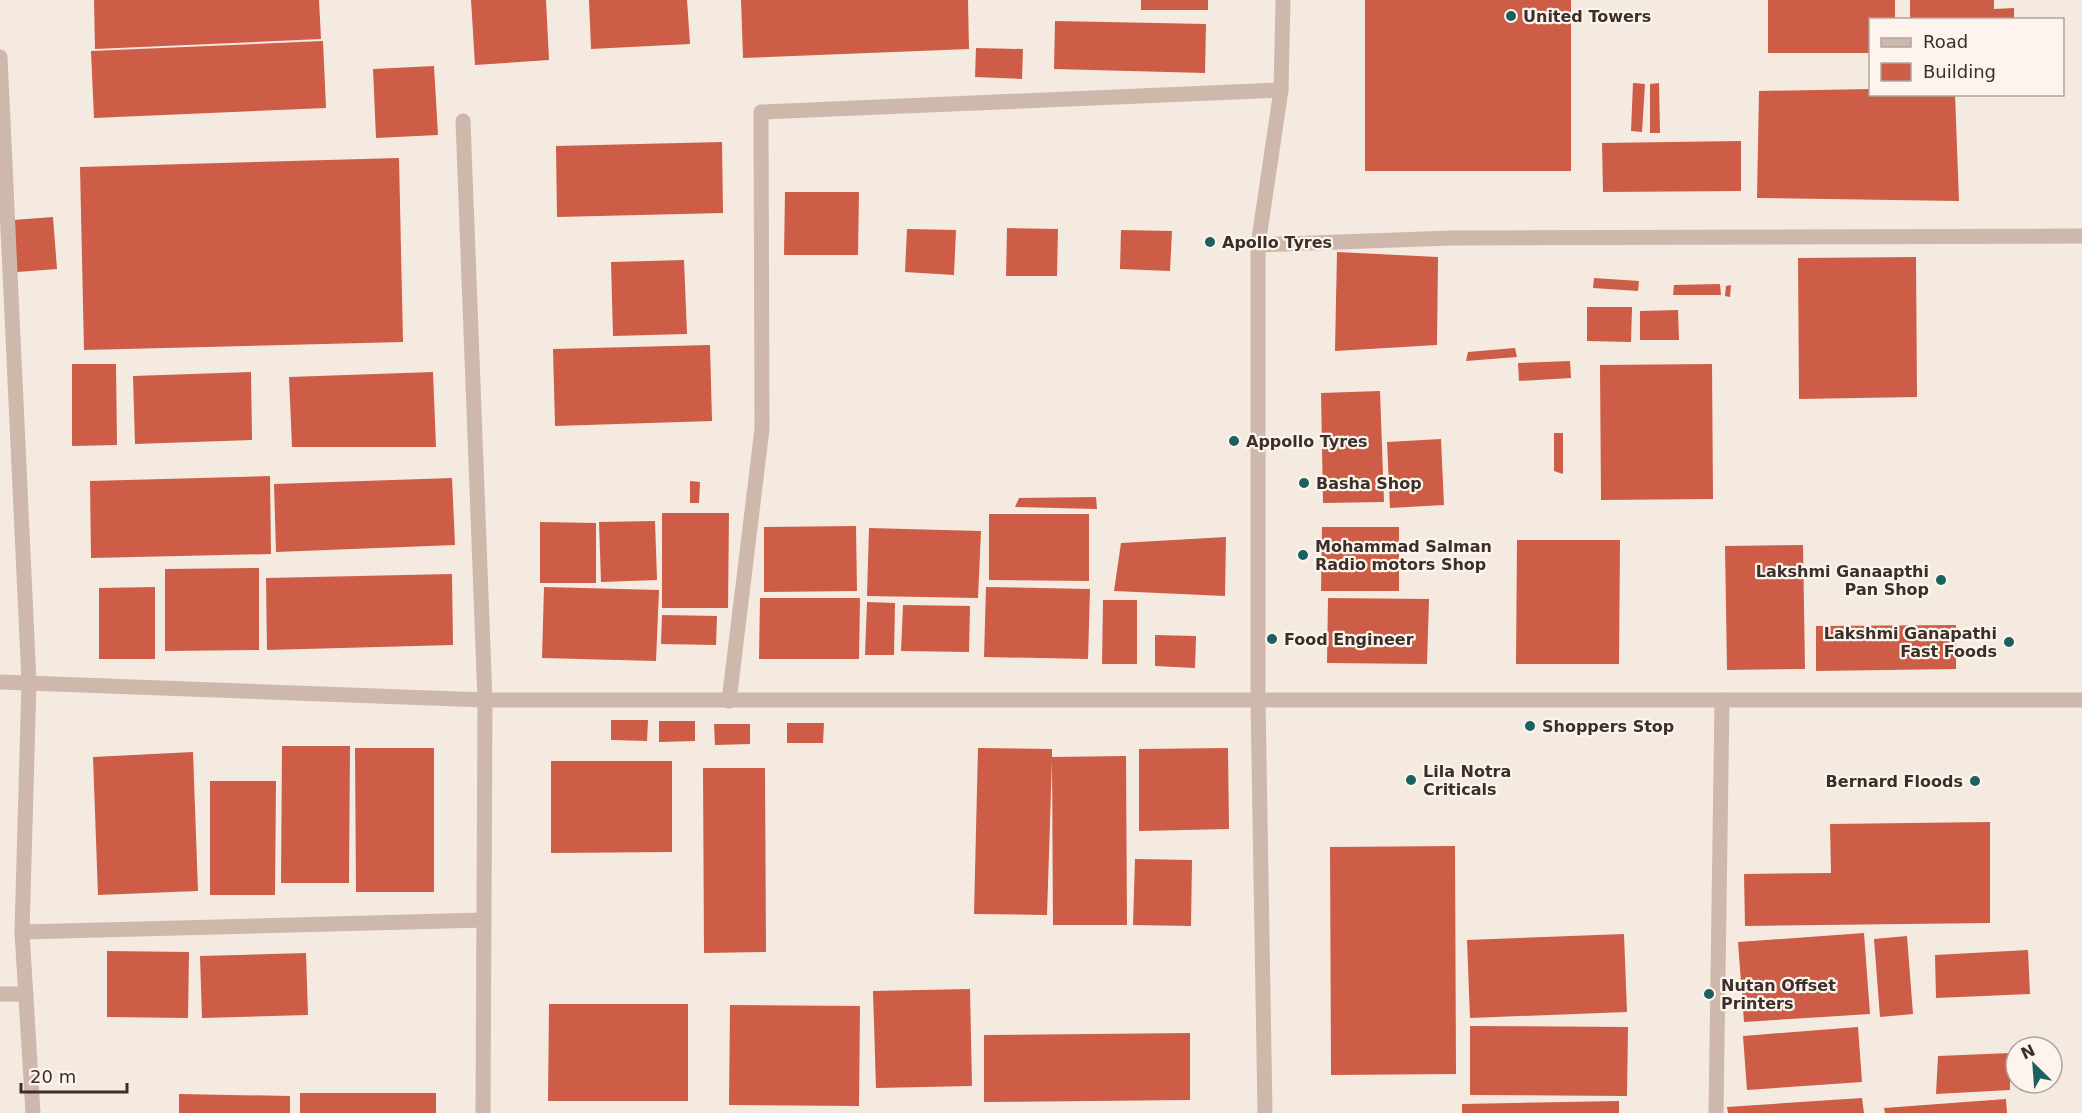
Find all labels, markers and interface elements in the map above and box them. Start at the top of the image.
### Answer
place label: United Towers [1523,7,1651,26]
marker: United Towers [1504,9,1518,23]
legend [1869,18,2064,96]
text: Road [1923,31,1968,52]
text: Building [1923,61,1996,82]
place label: Apollo Tyres [1222,233,1332,252]
marker: Apollo Tyres [1203,235,1217,249]
place label: Appollo Tyres [1246,432,1368,451]
marker: Appollo Tyres [1227,434,1241,448]
place label: Basha Shop [1316,474,1422,493]
marker: Basha Shop [1297,476,1311,490]
place label: Mohammad Salman Radio motors Shop [1315,537,1492,574]
marker: Mohammad Salman Radio motors Shop [1296,548,1310,562]
place label: Lakshmi Ganaapthi Pan Shop [1756,562,1929,599]
marker: Lakshmi Ganaapthi Pan Shop [1934,573,1948,587]
place label: Lakshmi Ganapathi Fast Foods [1824,624,1997,661]
place label: Food Engineer [1284,630,1414,649]
marker: Food Engineer [1265,632,1279,646]
marker: Lakshmi Ganapathi Fast Foods [2002,635,2016,649]
place label: Shoppers Stop [1542,717,1674,736]
marker: Shoppers Stop [1523,719,1537,733]
place label: Lila Notra Criticals [1423,762,1511,799]
place label: Bernard Floods [1826,772,1963,791]
marker: Lila Notra Criticals [1404,773,1418,787]
marker: Bernard Floods [1968,774,1982,788]
place label: Nutan Offset Printers [1721,976,1836,1013]
marker: Nutan Offset Printers [1702,987,1716,1001]
north arrow [2004,1035,2064,1095]
text: N [2018,1040,2038,1063]
scale bar [21,1056,128,1094]
text: 20 m [30,1066,76,1087]

